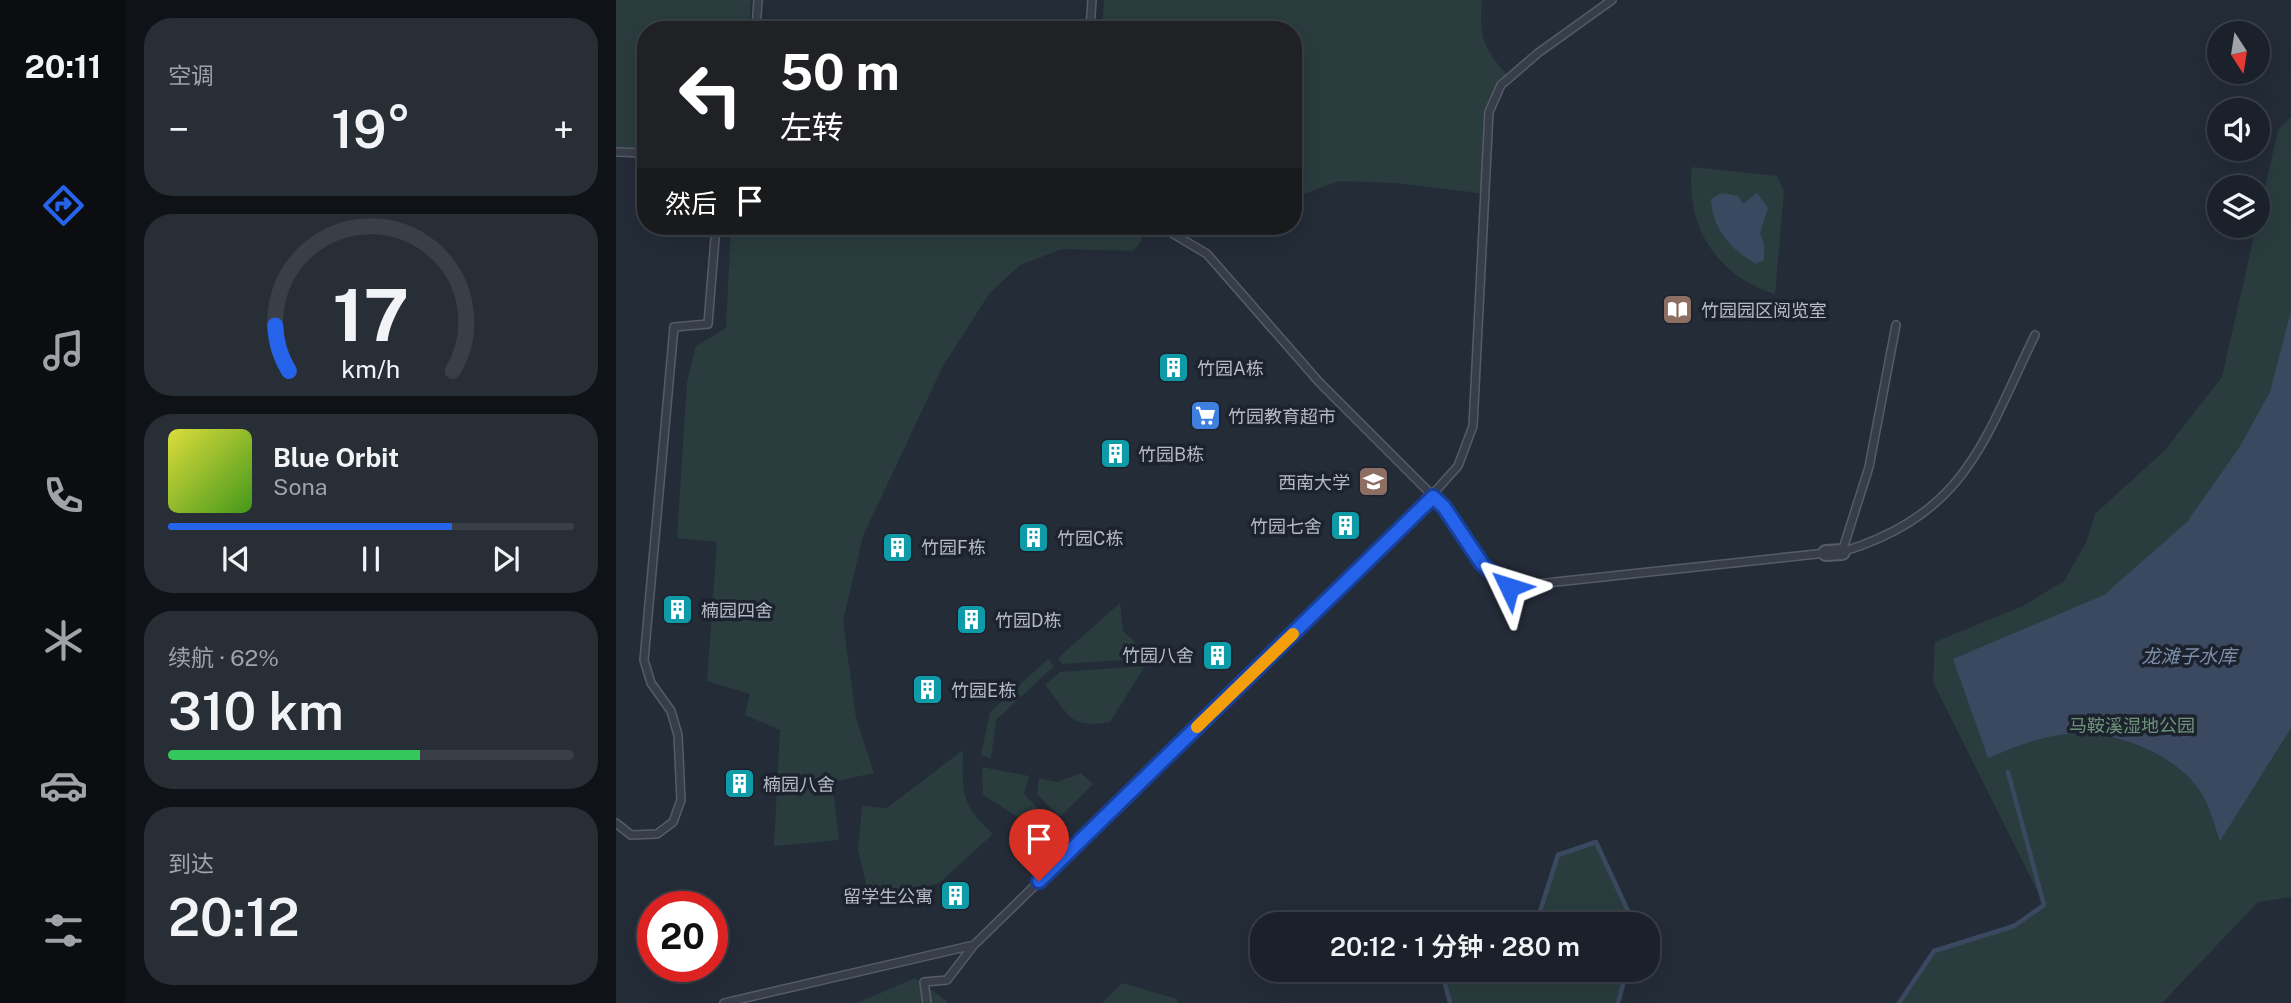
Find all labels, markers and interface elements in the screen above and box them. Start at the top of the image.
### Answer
north arrow [2207,21,2270,84]
map controls [2207,21,2270,238]
text: 50 m [780,43,900,101]
text: 20:11 [25,48,101,85]
icon: left [665,49,756,140]
text: 空调 [168,62,214,89]
button: sound [2207,98,2270,161]
text: 19° [331,99,411,160]
text: − [168,107,189,152]
text: + [553,107,574,152]
text: 左转 [780,109,844,146]
button: layers [2207,175,2270,238]
icon: directions [39,181,88,230]
icon: arrive [731,182,769,220]
text: 然后 [665,188,717,219]
text: 17 [333,273,409,358]
library icon: 竹园园区阅览室 [1661,293,1695,327]
place label: 竹园园区阅览室 [1701,300,1827,321]
icon: music [39,326,88,375]
building icon: 竹园A栋 [1157,351,1191,385]
text: km/h [342,354,400,384]
place label: 竹园A栋 [1197,358,1264,379]
supermarket icon: 竹园教育超市 [1188,399,1222,433]
place label: 竹园教育超市 [1228,406,1336,427]
building icon: 竹园B栋 [1098,437,1132,471]
text: Blue Orbit [273,442,399,473]
place label: 竹园B栋 [1138,444,1204,465]
school or university icon: 西南大学 [1356,465,1390,499]
icon: phone [39,471,88,520]
place label: 西南大学 [1278,472,1350,493]
text: Sona [273,473,327,500]
building icon: 竹园七舍 [1328,509,1362,543]
place label: 竹园七舍 [1250,516,1322,537]
building icon: 竹园C栋 [1017,521,1051,555]
place label: 竹园C栋 [1057,528,1123,549]
building icon: 竹园F栋 [881,530,915,564]
place label: 竹园F栋 [921,537,986,558]
icon: previous [217,540,255,578]
icon: pause [352,540,390,578]
icon: next [487,540,525,578]
position arrow [1472,550,1546,624]
building icon: 楠园四舍 [661,593,695,627]
place label: 楠园四舍 [701,600,773,621]
building icon: 竹园D栋 [955,603,989,637]
place label: 竹园D栋 [995,610,1061,631]
icon: climate [39,616,88,665]
building icon: 竹园八舍 [1200,638,1234,672]
text: 续航 · 62% [168,644,279,671]
place label: 竹园八舍 [1122,645,1194,666]
water label: 龙滩子水库 [2141,645,2239,667]
building icon: 竹园E栋 [911,673,945,707]
place label: 竹园E栋 [951,680,1016,701]
text: 310 km [168,681,344,742]
park label: 马鞍溪湿地公园 [2069,715,2195,736]
icon: car [39,761,88,810]
building icon: 楠园八舍 [723,767,757,801]
place label: 楠园八舍 [763,774,835,795]
pin [1009,809,1069,881]
icon: arrive [1020,820,1058,858]
text: 到达 [168,850,214,877]
building icon: 留学生公寓 [939,879,973,913]
place label: 留学生公寓 [843,886,933,907]
text: 20:12 [168,887,300,948]
speed limit sign: 20 [637,891,728,982]
icon: filters [39,906,88,955]
text: 20:12 · 1 分钟 · 280 m [1330,931,1580,962]

